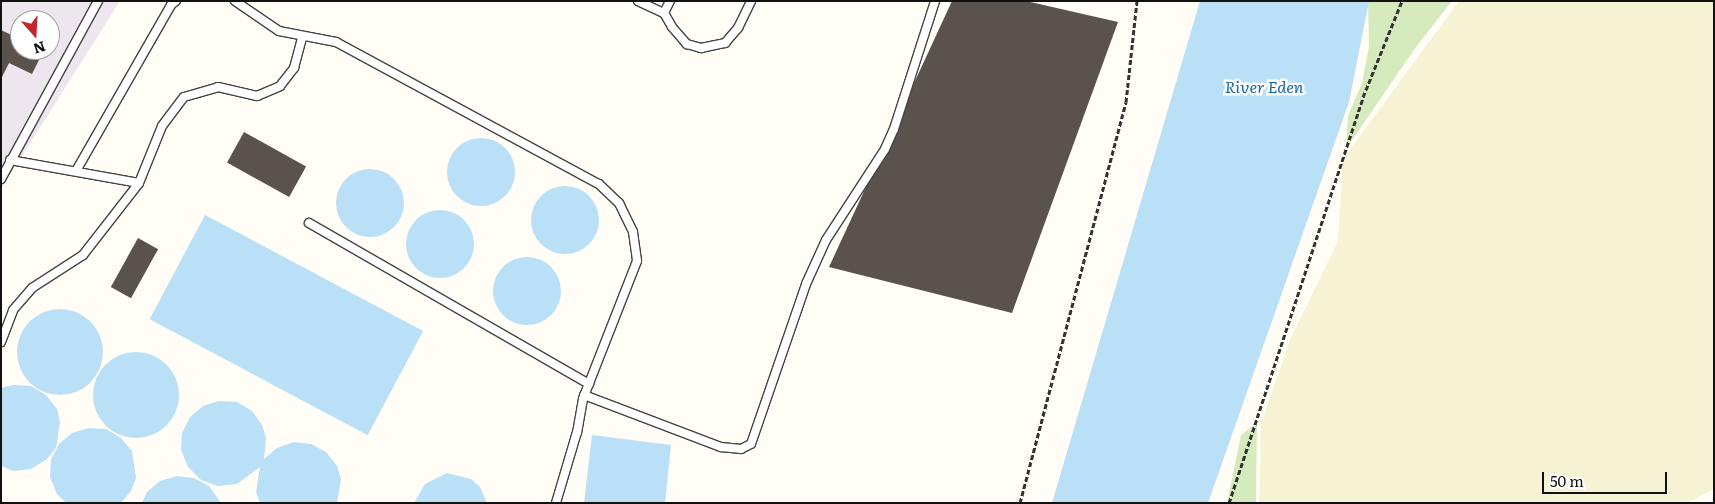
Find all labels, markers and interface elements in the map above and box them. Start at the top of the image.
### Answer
north arrow [10,10,60,60]
text: N [31,37,48,60]
water label: River Eden [1225,76,1303,96]
scale bar [1545,462,1670,494]
text: 50 m [1550,469,1584,492]

